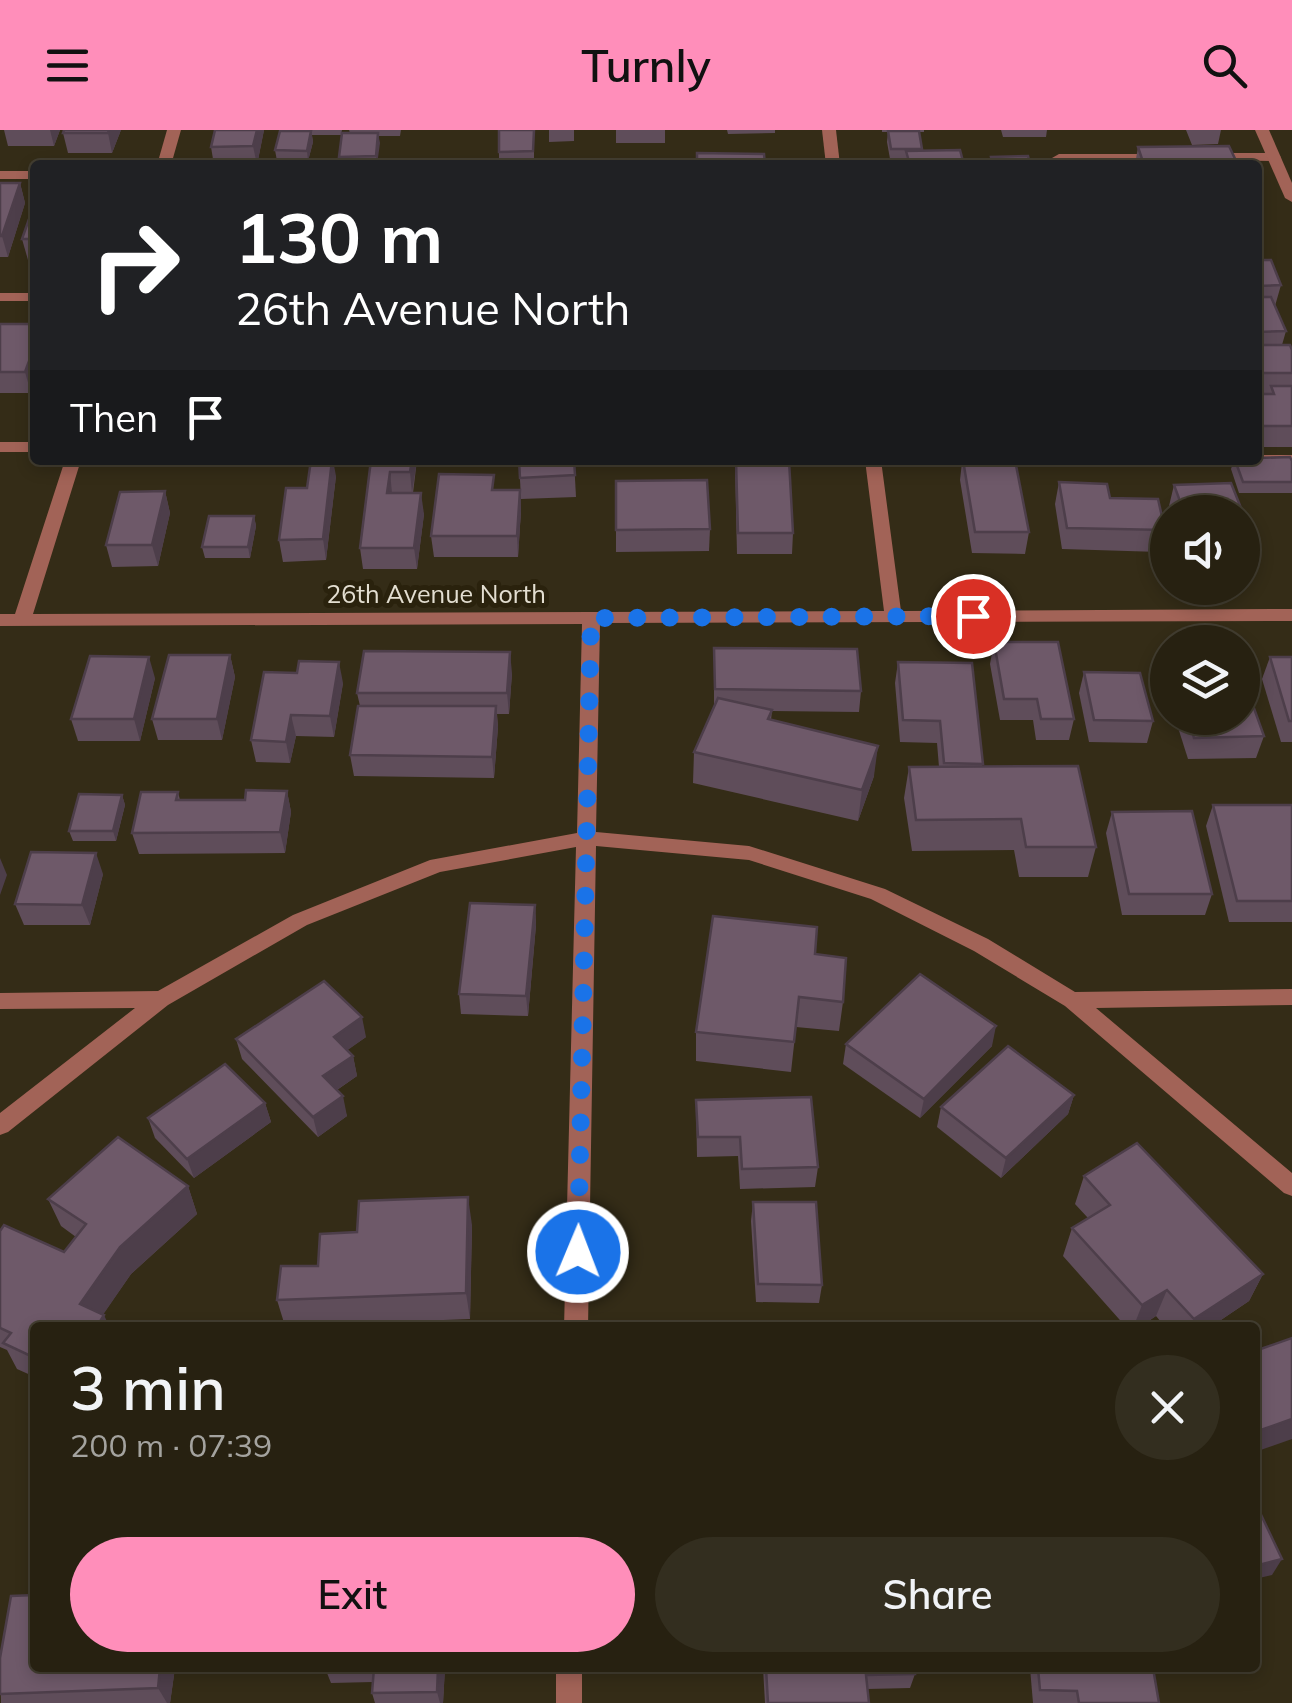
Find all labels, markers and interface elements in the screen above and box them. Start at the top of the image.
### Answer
text: Turnly [581,37,711,93]
icon: menu [40,38,95,93]
icon: search [1197,38,1252,93]
text: 130 m [235,193,443,281]
icon: right [70,200,200,330]
text: 26th Avenue North [235,280,630,336]
icon: arrive [178,390,233,445]
text: Then [70,394,158,442]
map controls [1150,495,1260,735]
button: sound [1150,495,1260,605]
pin [931,574,1016,659]
street label: 26th Avenue North [326,578,546,609]
icon: arrive [946,589,1001,644]
button: layers [1150,625,1260,735]
position arrow [526,1200,630,1304]
text: 3 min [70,1350,226,1425]
button: close [1115,1355,1220,1460]
text: 200 m · 07:39 [70,1425,272,1465]
button: Exit [70,1537,635,1652]
button: Share [655,1537,1220,1652]

